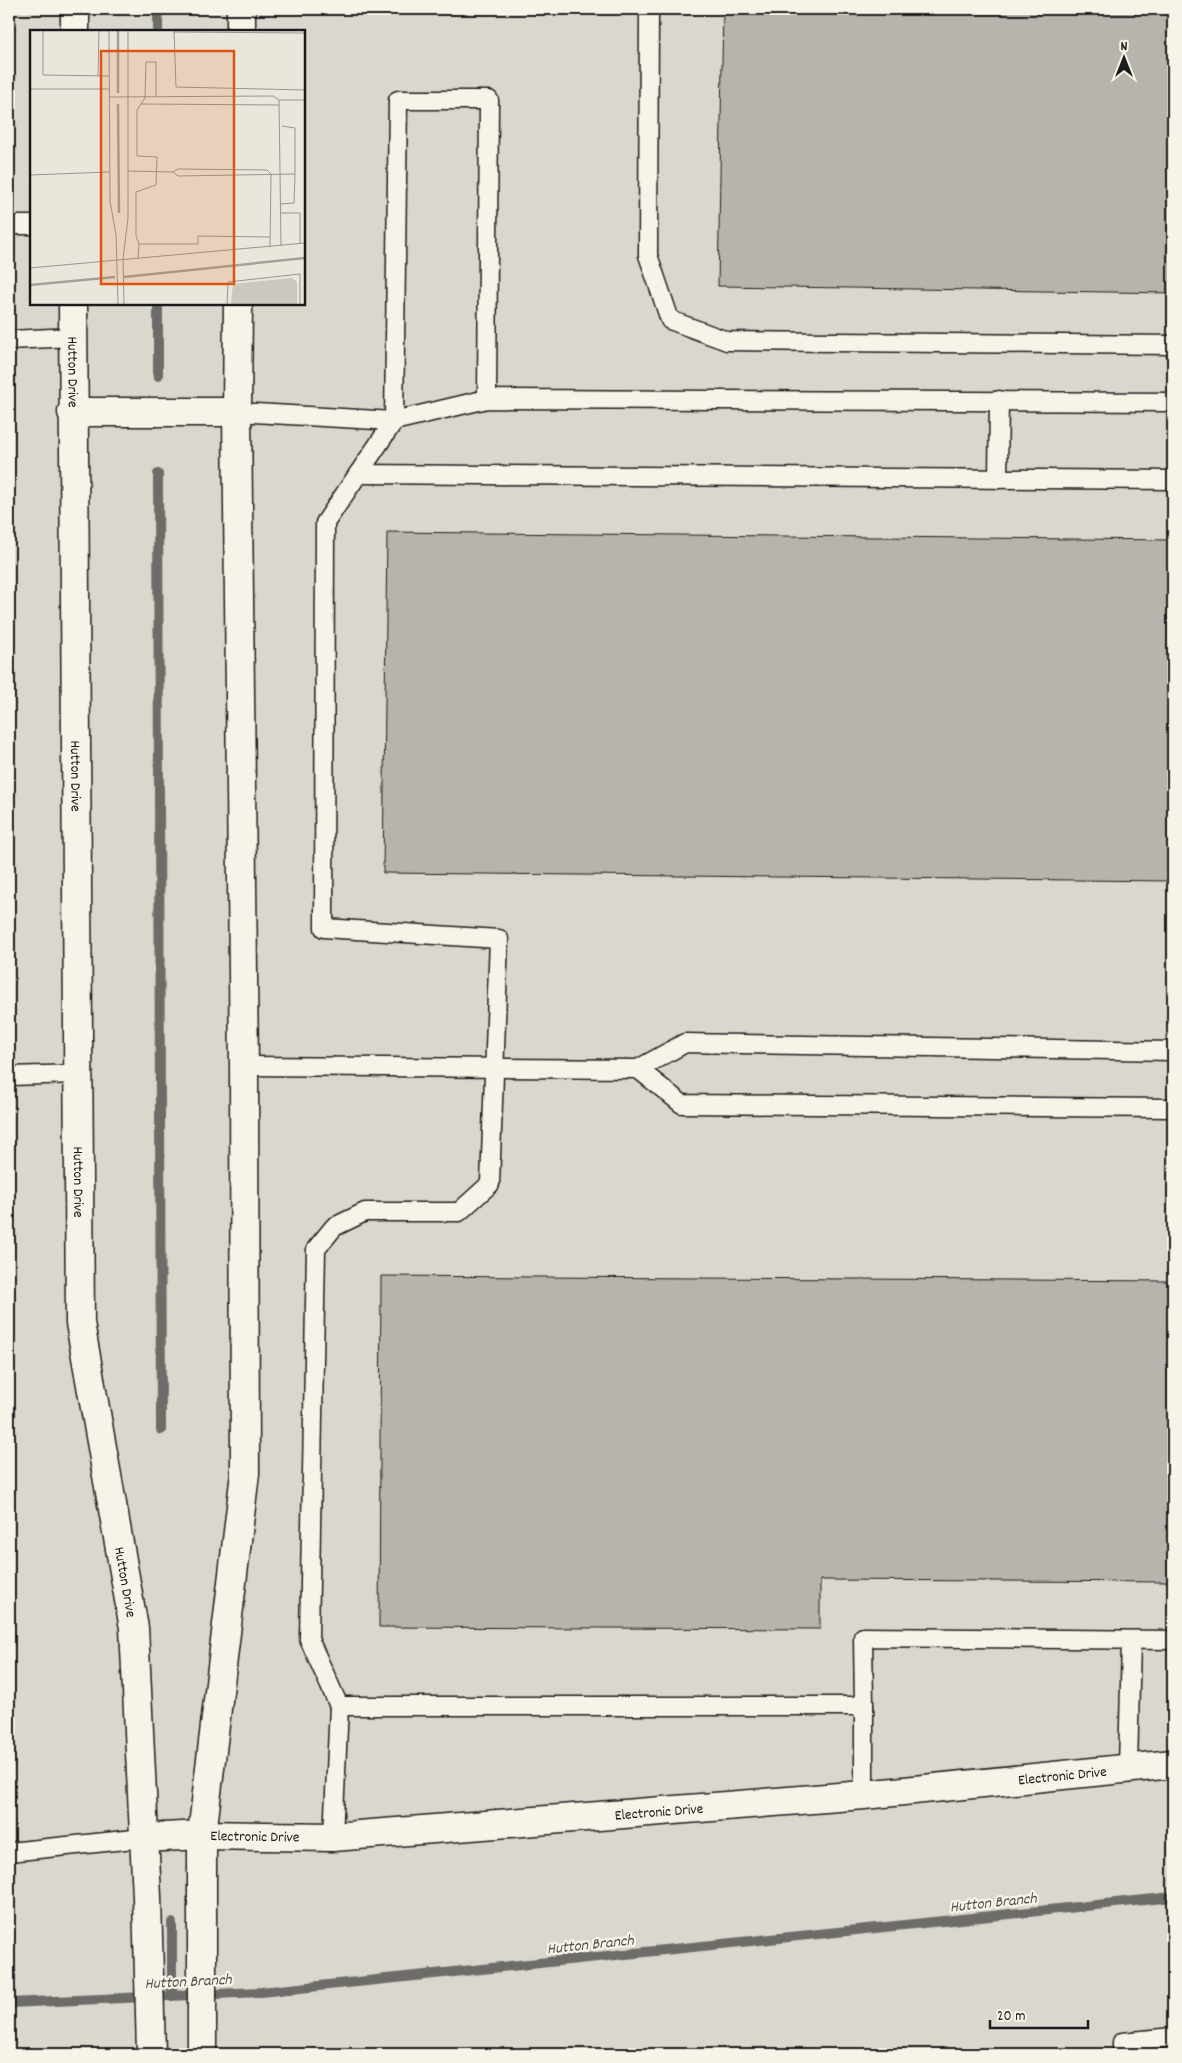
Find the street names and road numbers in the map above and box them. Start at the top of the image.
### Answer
street label: Hutton Drive [60,336,83,408]
street label: Hutton Drive [63,740,85,812]
street label: Hutton Drive [66,1146,88,1218]
street label: Hutton Drive [107,1545,141,1620]
street label: Electronic Drive [1017,1762,1108,1792]
street label: Electronic Drive [614,1799,705,1828]
street label: Electronic Drive [210,1826,300,1849]

